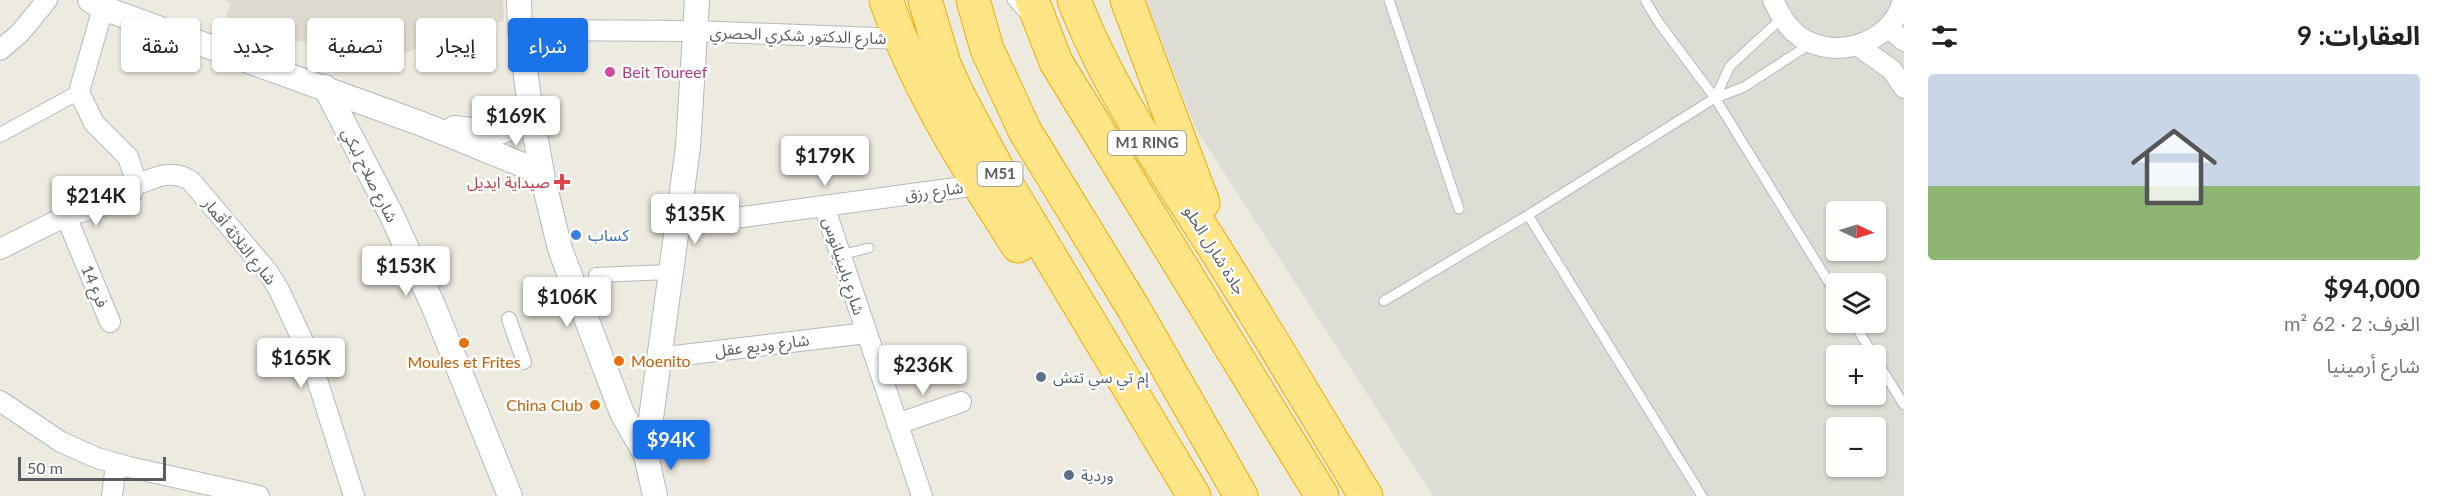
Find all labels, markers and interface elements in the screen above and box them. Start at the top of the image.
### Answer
chip: شقة [121,18,200,72]
chip: جديد [212,18,295,72]
chip: تصفية [307,18,404,72]
chip: إيجار [416,18,496,72]
chip: شراء [508,18,588,72]
text: العقارات: 9 [2297,19,2420,51]
icon: filters [1928,20,1961,53]
street label: شارع الدكتور شكري الحصري [709,22,887,51]
place label: Beit Toureef [622,62,708,81]
marker: Beit Toureef [603,65,617,79]
pin: $169K [474,96,558,147]
text: $169K [486,103,546,127]
icon: home [2120,113,2228,221]
street label: شارع صلاح لبكي [335,124,402,227]
road number: M1 RING [1108,131,1186,155]
pin: $179K [783,136,867,187]
text: $179K [795,143,855,167]
road number: M51 [978,162,1022,186]
place label: صيداية ايديل [467,172,550,192]
marker: صيداية ايديل [555,175,569,189]
pin: $214K [54,176,138,227]
street label: شارع رزق [903,177,965,208]
text: $214K [66,183,126,207]
street label: شارع الثلاثة أقمار [196,193,281,290]
pin: $135K [653,194,737,245]
text: $135K [665,201,725,225]
north arrow [1826,201,1886,261]
map controls [1826,201,1886,477]
street label: جادة شارل الحلو [1179,202,1250,299]
street label: شارع بابينيانوس [816,214,869,318]
place label: كساب [588,225,629,244]
marker: كساب [569,228,583,242]
pin: $153K [364,246,448,297]
text: $153K [376,253,436,277]
street label: فرع 14 [74,262,113,311]
text: $94,000 [2323,272,2420,304]
button: layers [1826,273,1886,333]
pin: $106K [525,277,609,328]
text: $106K [537,284,597,308]
text: الغرف: 2 · 62 m² [2284,311,2420,335]
street label: شارع وديع عقل [714,329,811,364]
marker: Moules et Frites [457,336,471,350]
pin: $165K [259,338,343,389]
text: $165K [271,345,331,369]
pin: $236K [881,345,965,396]
button: + [1826,345,1886,405]
place label: Moenito [631,351,691,370]
place label: Moules et Frites [407,352,521,371]
text: $236K [893,352,953,376]
text: شارع أرمينيا [2327,353,2420,377]
marker: Moenito [612,354,626,368]
place label: إم تي سي تتش [1053,367,1149,390]
marker: إم تي سي تتش [1034,370,1048,384]
place label: China Club [506,395,583,414]
marker: China Club [588,398,602,412]
button: − [1826,417,1886,477]
pin: $94K [635,420,707,471]
text: $94K [647,427,695,451]
scale bar [18,454,166,482]
text: 50 m [27,458,63,477]
place label: وردية [1081,465,1114,485]
marker: وردية [1062,468,1076,482]

